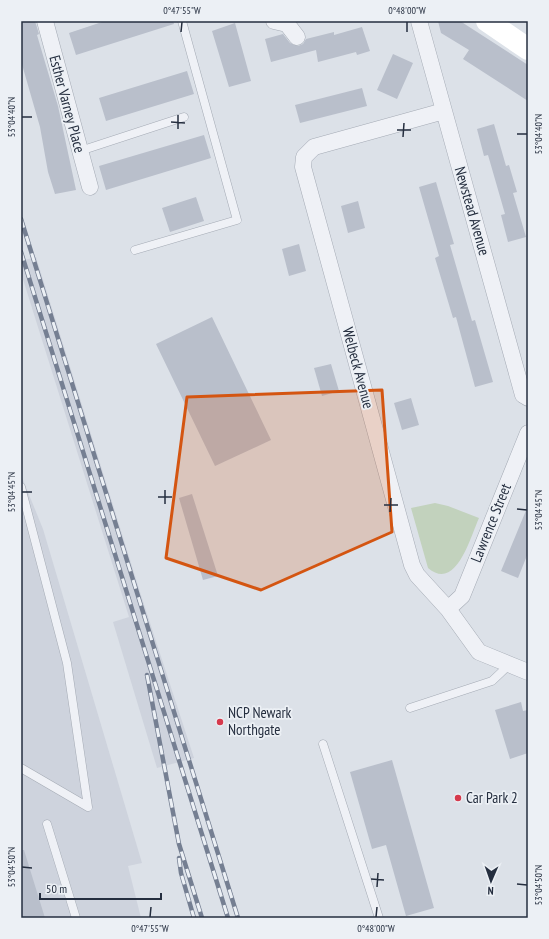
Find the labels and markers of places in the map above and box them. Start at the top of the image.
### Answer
place label: NCP Newark Northgate [228,703,292,739]
marker: NCP Newark Northgate [215,717,225,727]
place label: Car Park 2 [466,788,518,807]
marker: Car Park 2 [453,793,463,803]

